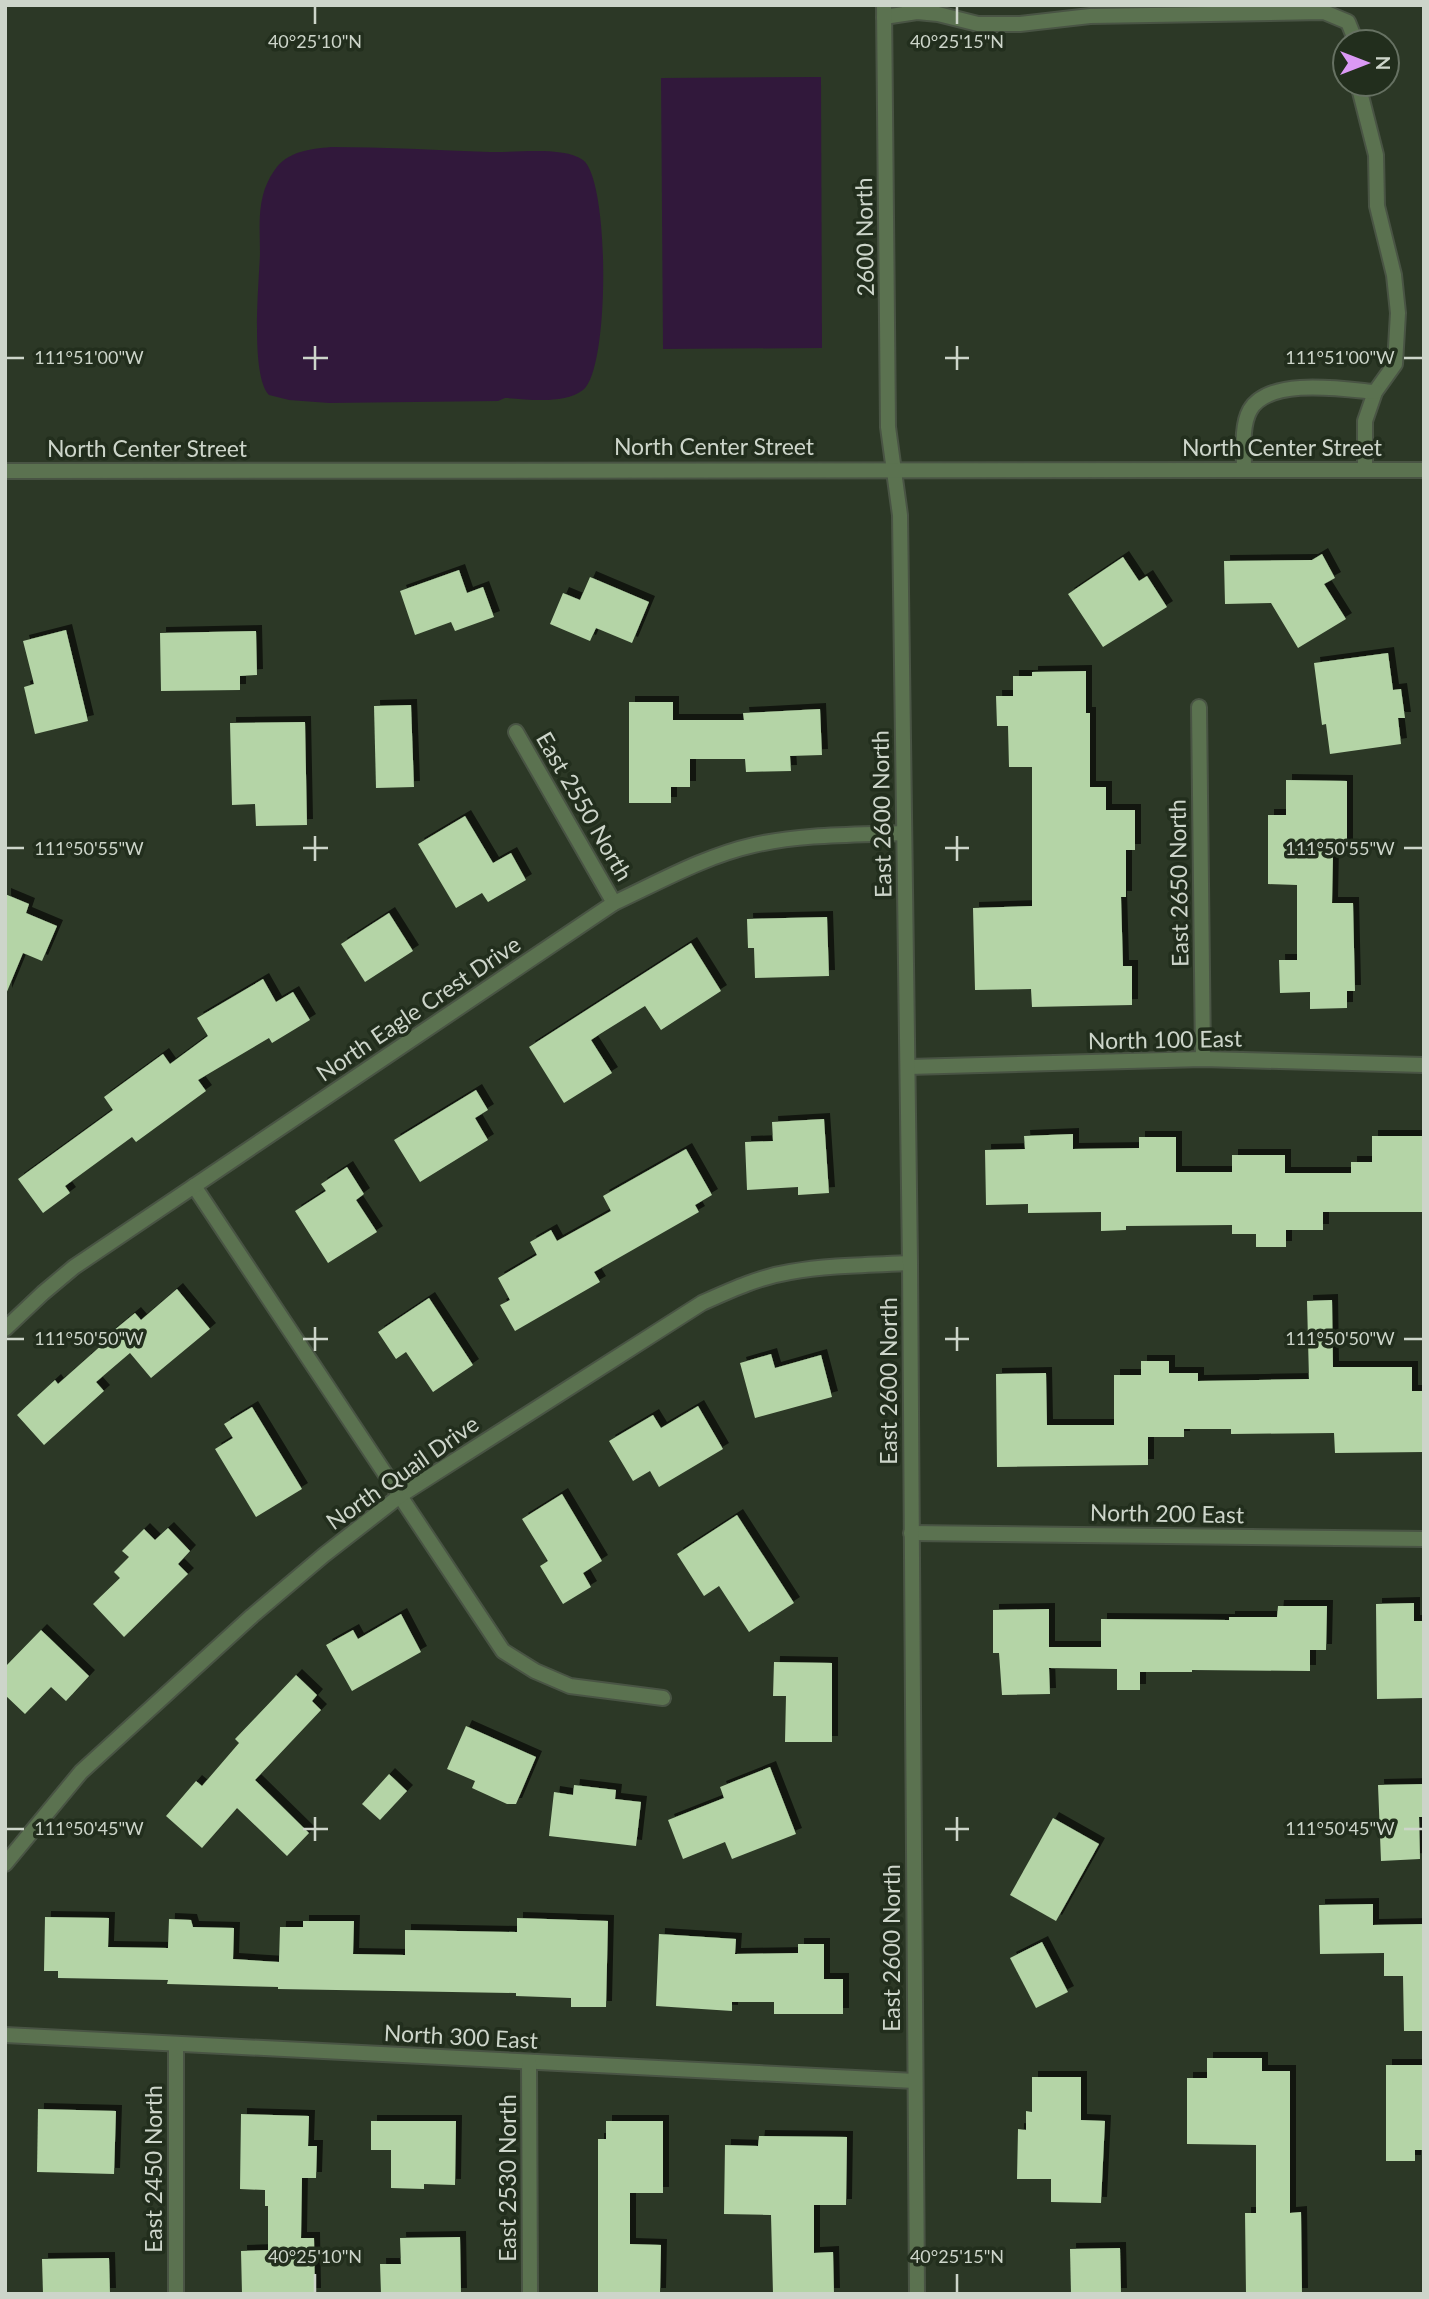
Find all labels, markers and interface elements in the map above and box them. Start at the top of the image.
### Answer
north arrow [1331,28,1401,98]
text: 40°25'10"N [268,30,362,52]
text: 40°25'15"N [910,30,1004,52]
text: N [1372,56,1395,70]
street label: 2600 North [849,177,879,297]
text: 111°51'00"W [34,346,144,368]
text: 111°51'00"W [1285,346,1395,368]
street label: North Center Street [614,432,815,460]
street label: North Center Street [1182,433,1383,461]
street label: North Center Street [47,434,248,462]
street label: East 2550 North [531,726,639,886]
street label: East 2600 North [866,730,896,898]
street label: East 2650 North [1163,799,1193,967]
text: 111°50'55"W [34,837,144,859]
text: 111°50'55"W [1285,837,1395,859]
street label: North Eagle Crest Drive [311,929,525,1087]
street label: North 100 East [1088,1024,1243,1054]
street label: East 2600 North [874,1297,902,1465]
text: 111°50'50"W [34,1327,144,1349]
text: 111°50'50"W [1285,1327,1395,1349]
street label: North Quail Drive [320,1409,484,1535]
street label: North 200 East [1090,1498,1245,1528]
text: 111°50'45"W [34,1817,144,1839]
text: 111°50'45"W [1285,1817,1395,1839]
street label: East 2600 North [877,1864,905,2032]
street label: North 300 East [383,2018,540,2054]
street label: East 2450 North [139,2085,167,2253]
street label: East 2530 North [493,2094,521,2262]
text: 40°25'10"N [268,2245,362,2267]
text: 40°25'15"N [910,2245,1004,2267]

